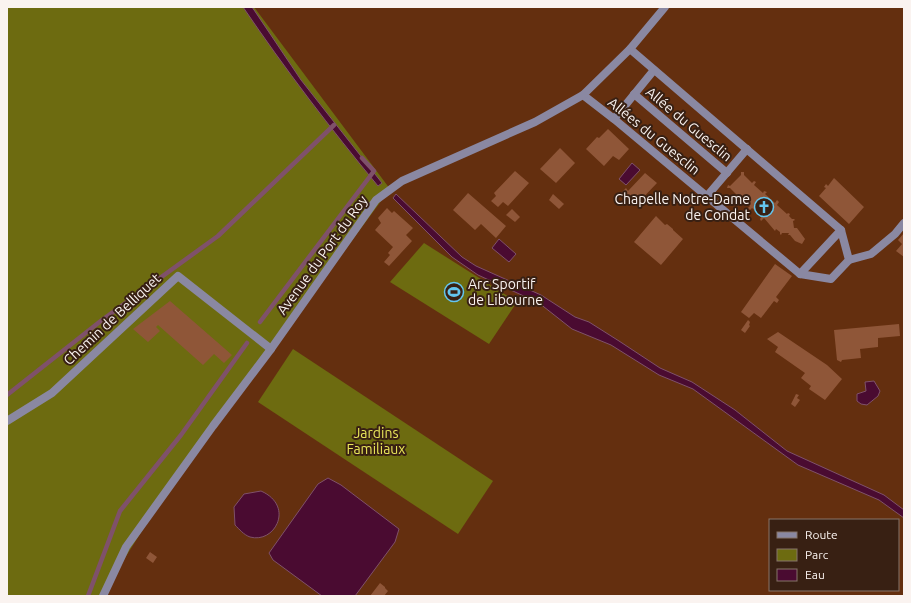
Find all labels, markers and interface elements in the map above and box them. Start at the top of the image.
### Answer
street label: Allée du Guesclin [643,83,735,165]
street label: Allées du Guesclin [605,94,703,178]
place label: Chapelle Notre-Dame de Condat [614,191,750,223]
street label: Avenue du Port du Roy [273,192,371,318]
church icon: Chapelle Notre-Dame de Condat [753,196,775,218]
street label: Chemin de Belliquet [60,270,164,368]
place label: Arc Sportif de Libourne [468,276,543,308]
sports icon: Arc Sportif de Libourne [443,281,465,303]
park label: Jardins Familiaux [347,425,405,457]
legend [769,519,899,591]
text: Route [805,528,838,541]
text: Parc [805,548,829,561]
text: Eau [805,568,825,581]

